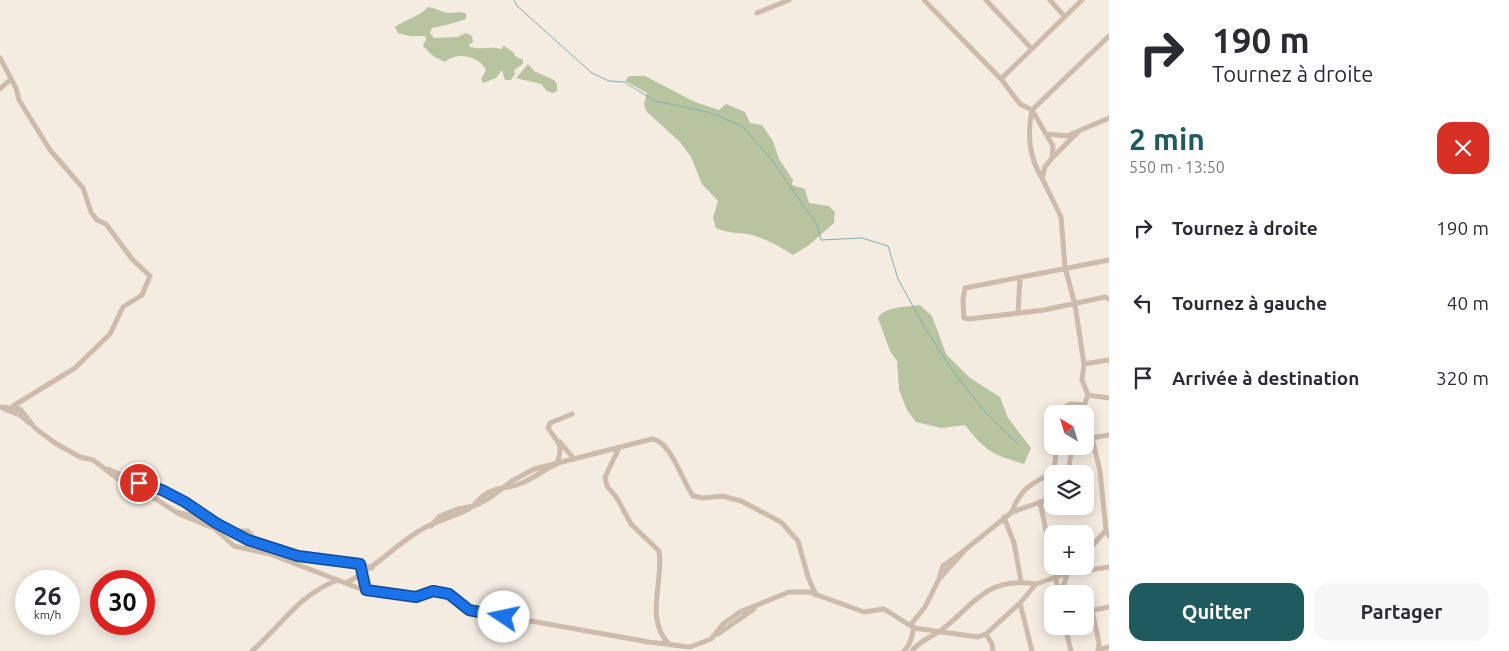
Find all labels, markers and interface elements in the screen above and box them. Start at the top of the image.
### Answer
icon: right [1129,20,1194,85]
text: 190 m [1212,20,1310,60]
text: Tournez à droite [1212,61,1373,86]
text: 2 min [1129,122,1205,156]
button: close [1437,122,1489,174]
text: 550 m · 13:50 [1129,158,1225,176]
icon: right [1129,214,1157,242]
text: Tournez à droite [1172,217,1318,239]
text: 190 m [1436,217,1489,239]
icon: left [1129,289,1157,317]
text: Tournez à gauche [1172,292,1327,314]
text: 40 m [1447,292,1489,314]
icon: arrive [1129,364,1157,392]
text: Arrivée à destination [1172,367,1359,389]
text: 320 m [1436,367,1489,389]
north arrow [1044,405,1094,455]
map controls [1044,405,1094,635]
pin [118,462,160,504]
button: layers [1044,465,1094,515]
icon: arrive [125,469,153,497]
button: + [1044,525,1094,575]
speed limit sign: 30 [90,570,155,635]
text: 26 [33,582,62,610]
button: Quitter [1129,583,1304,641]
button: Partager [1314,583,1489,641]
button: − [1044,585,1094,635]
position arrow [477,590,529,642]
text: km/h [34,608,61,621]

